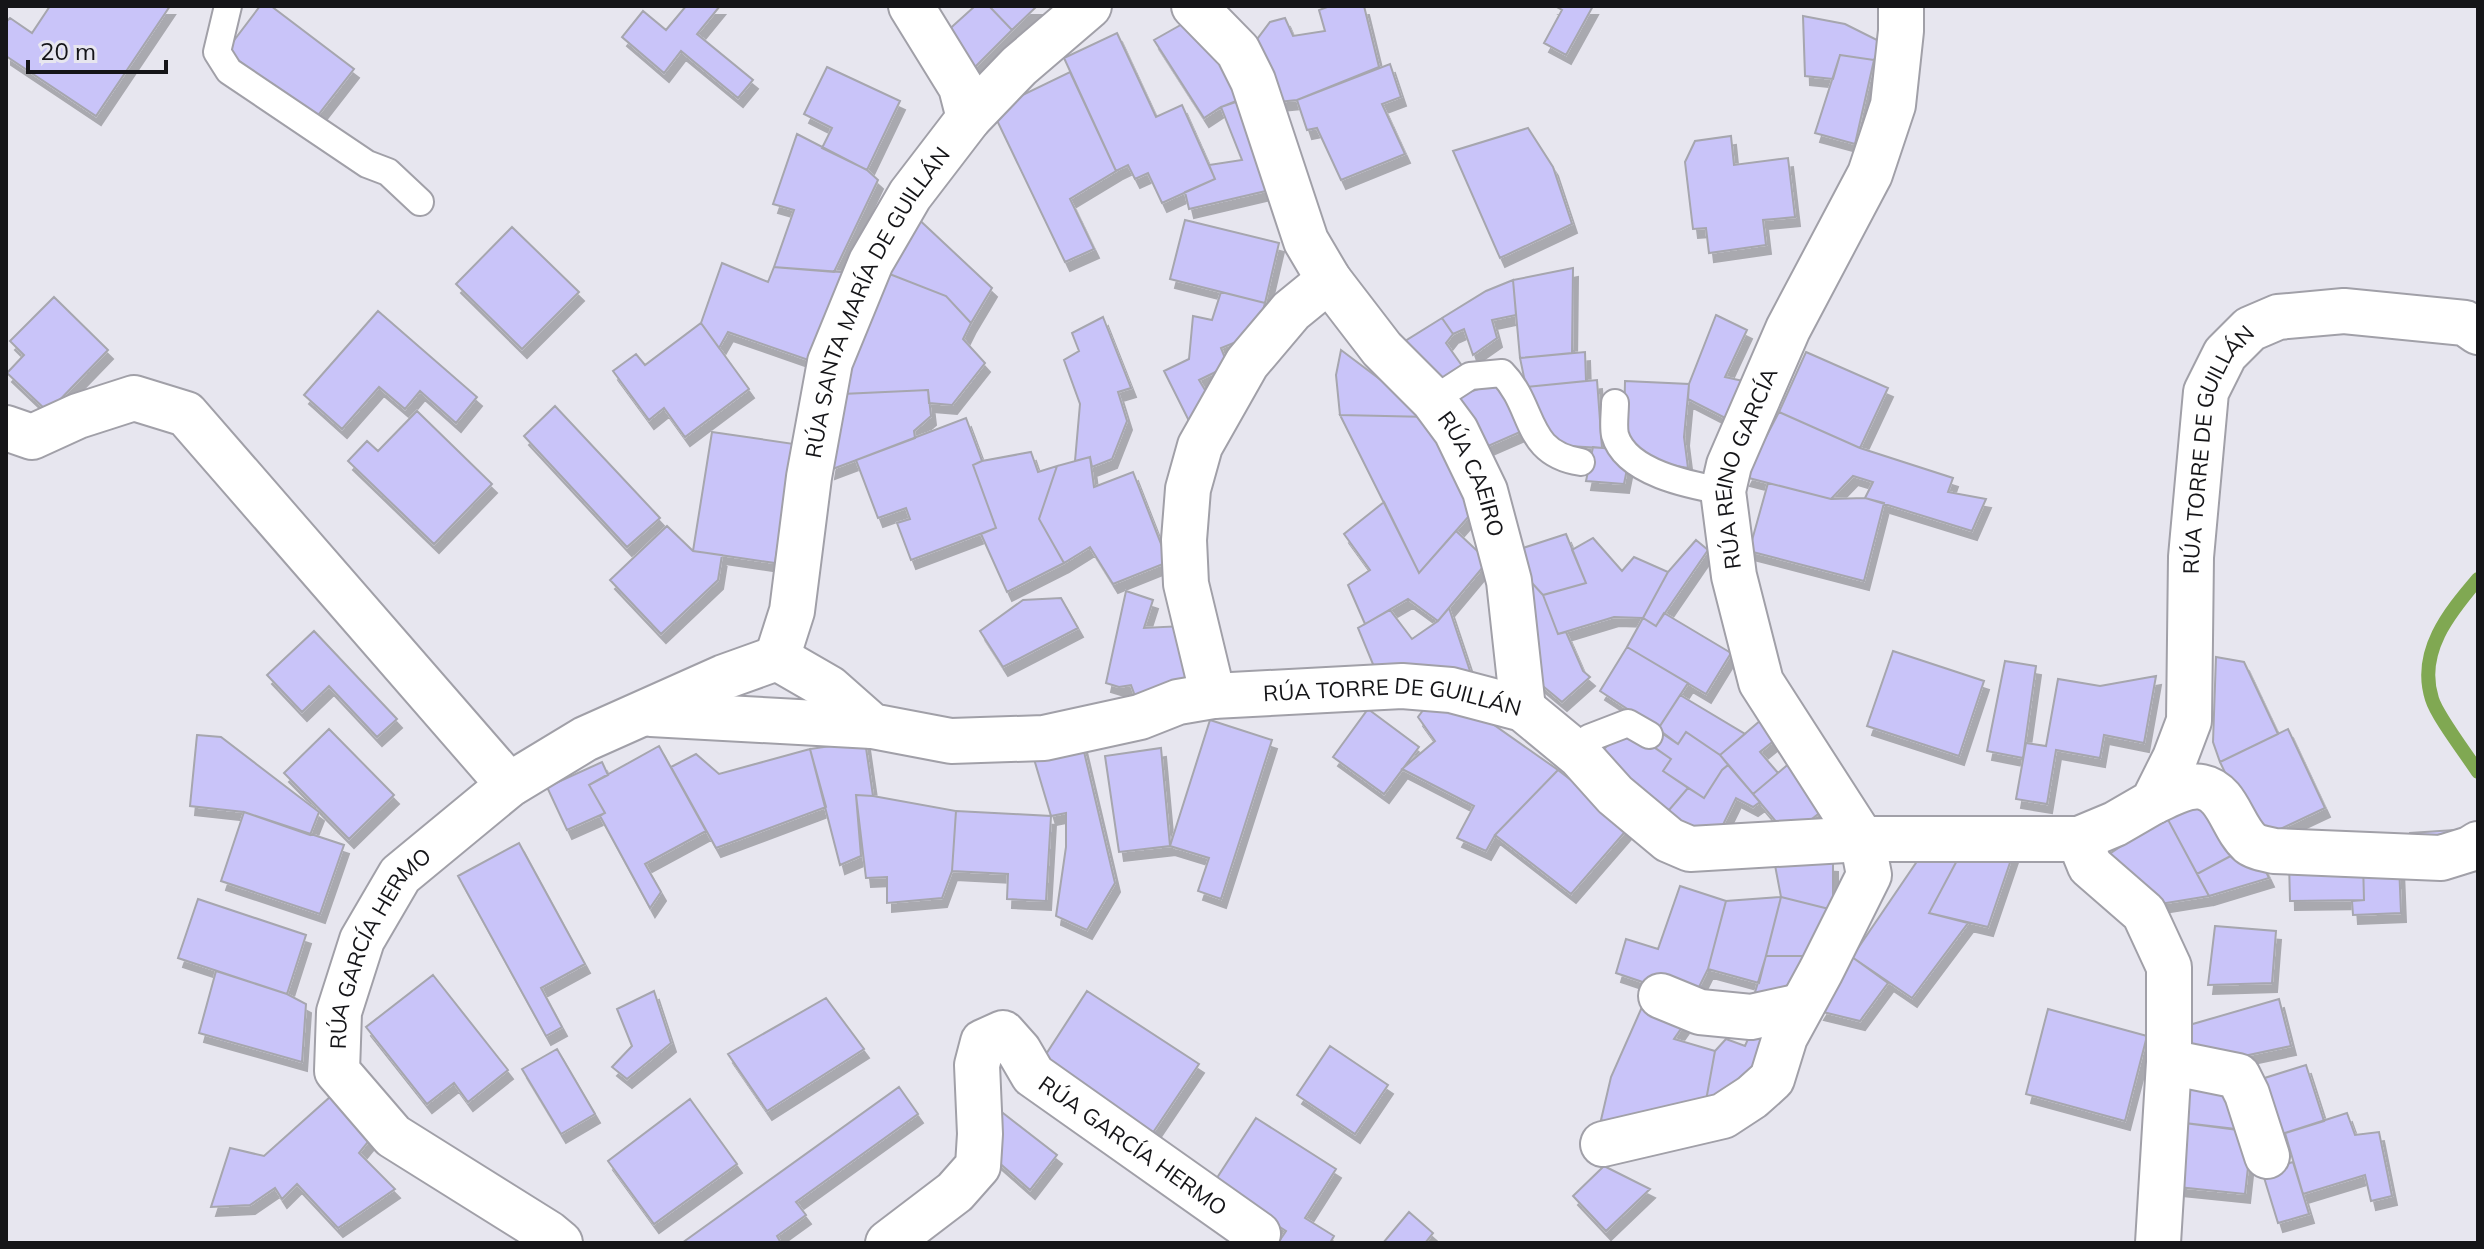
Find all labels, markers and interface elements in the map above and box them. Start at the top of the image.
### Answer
scale bar [28,24,166,74]
text: 20 m [40,36,96,66]
street label: RÚA SANTA MARÍA DE GUILLÁN [799,141,956,460]
street label: RÚA TORRE DE GUILLÁN [2177,319,2260,574]
street label: RÚA REINO GARCÍA [1709,363,1784,571]
street label: RÚA CAEIRO [1432,405,1511,540]
street label: RÚA TORRE DE GUILLÁN [1262,671,1525,722]
street label: RÚA GARCÍA HERMO [324,841,437,1050]
street label: RÚA GARCÍA HERMO [1033,1070,1233,1222]

